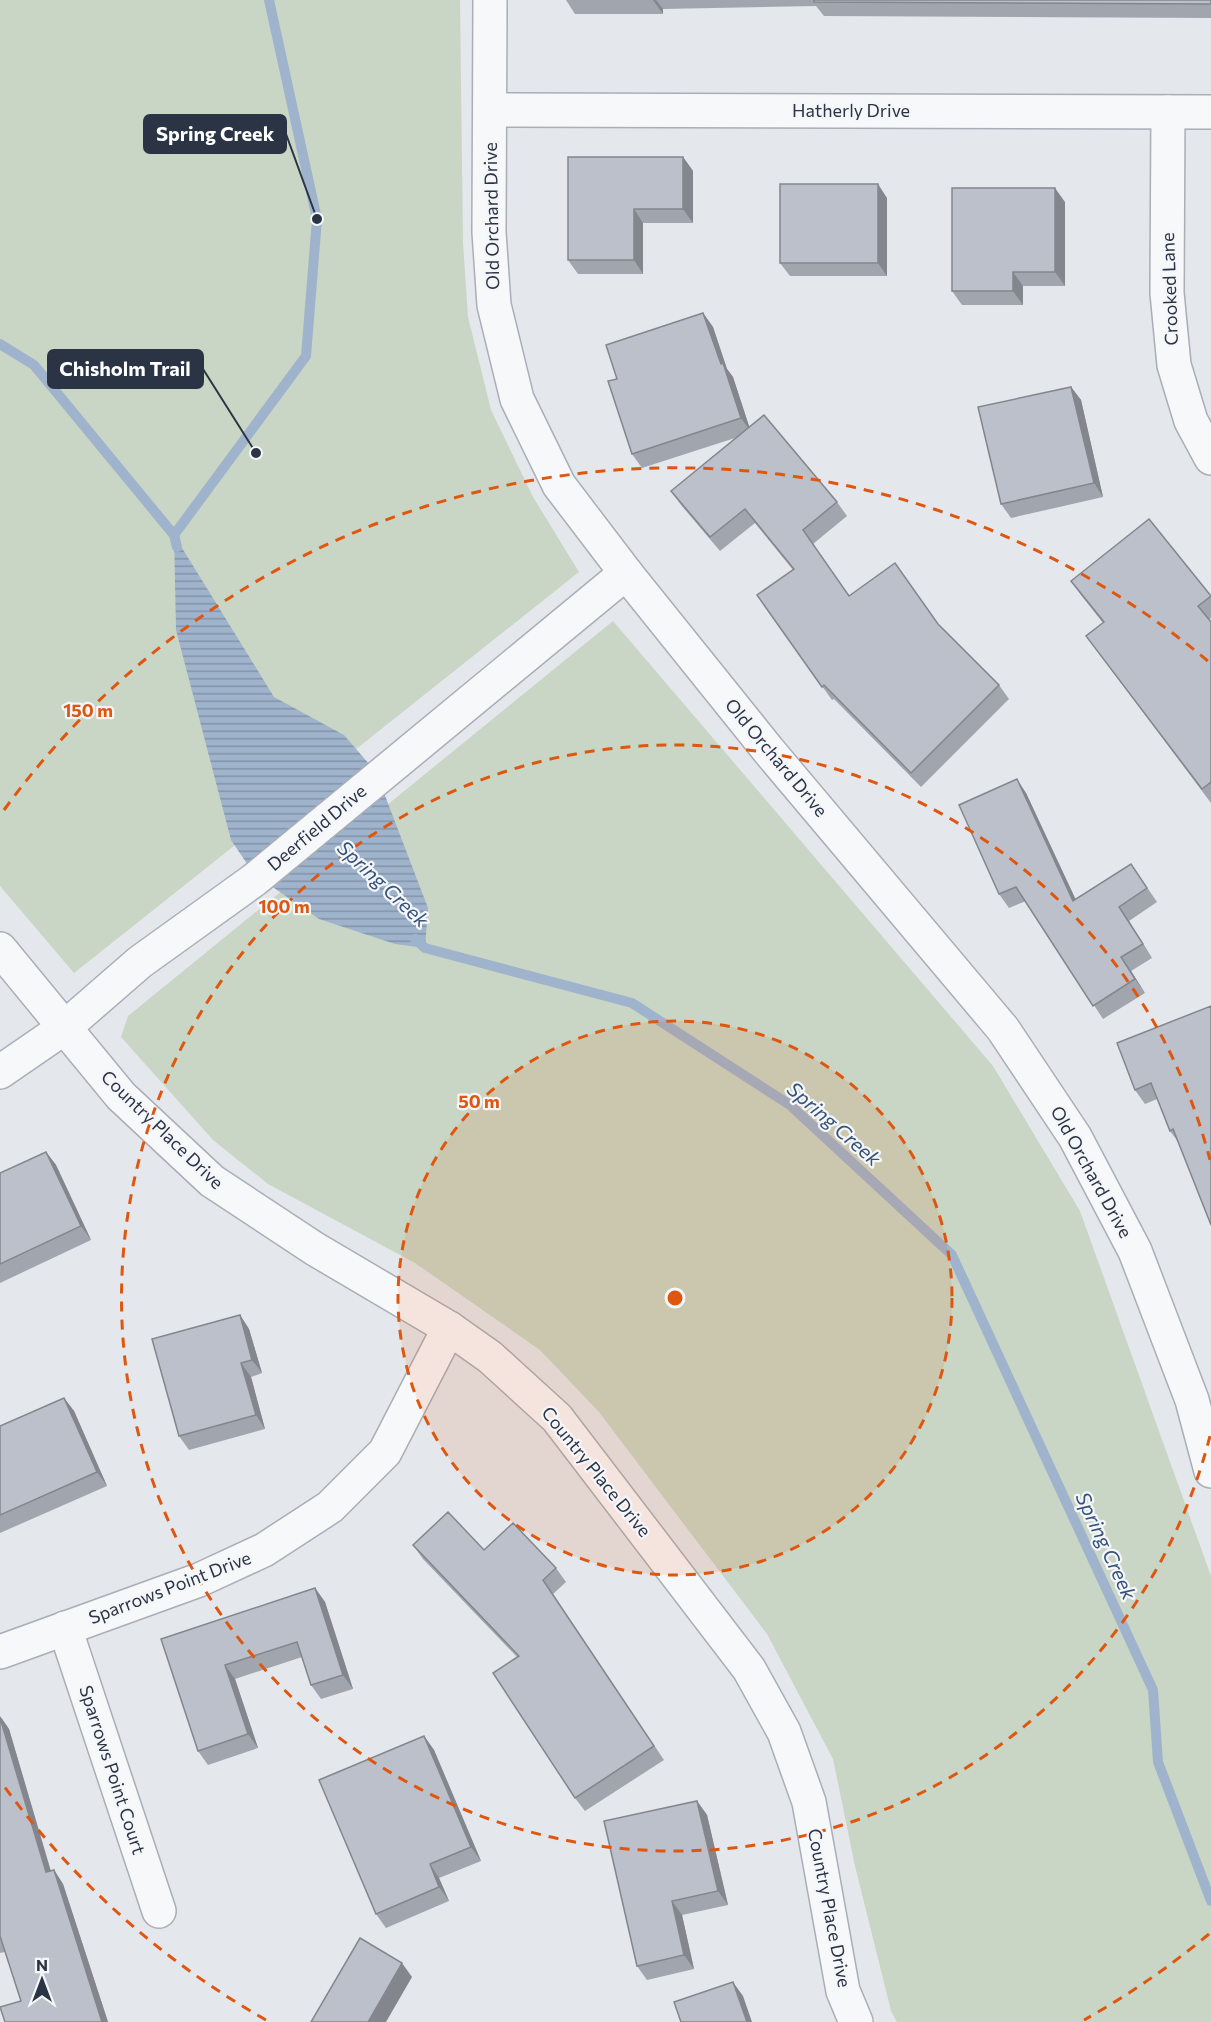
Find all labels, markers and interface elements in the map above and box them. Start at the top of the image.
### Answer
street label: Hatherly Drive [792,99,910,121]
callout: Spring Creek [144,115,286,153]
text: Spring Creek [156,121,275,145]
street label: Old Orchard Drive [479,142,503,290]
street label: Crooked Lane [1156,232,1182,346]
callout: Chisholm Trail [48,350,203,388]
text: Chisholm Trail [59,356,191,380]
street label: Old Orchard Drive [721,694,833,821]
text: 150 m [63,699,113,721]
street label: Deerfield Drive [262,779,370,875]
water label: Spring Creek [333,835,435,932]
text: 100 m [258,895,310,917]
street label: Country Place Drive [97,1065,228,1193]
water label: Spring Creek [783,1076,887,1171]
text: 50 m [458,1090,500,1112]
street label: Old Orchard Drive [1046,1102,1137,1241]
centre of rings [665,1288,685,1308]
street label: Country Place Drive [537,1402,656,1541]
water label: Spring Creek [1071,1488,1143,1604]
street label: Sparrows Point Drive [85,1546,254,1628]
street label: Sparrows Point Court [75,1682,151,1857]
street label: Country Place Drive [804,1826,856,1989]
north arrow [12,1950,72,2010]
text: N [36,1955,48,1974]

